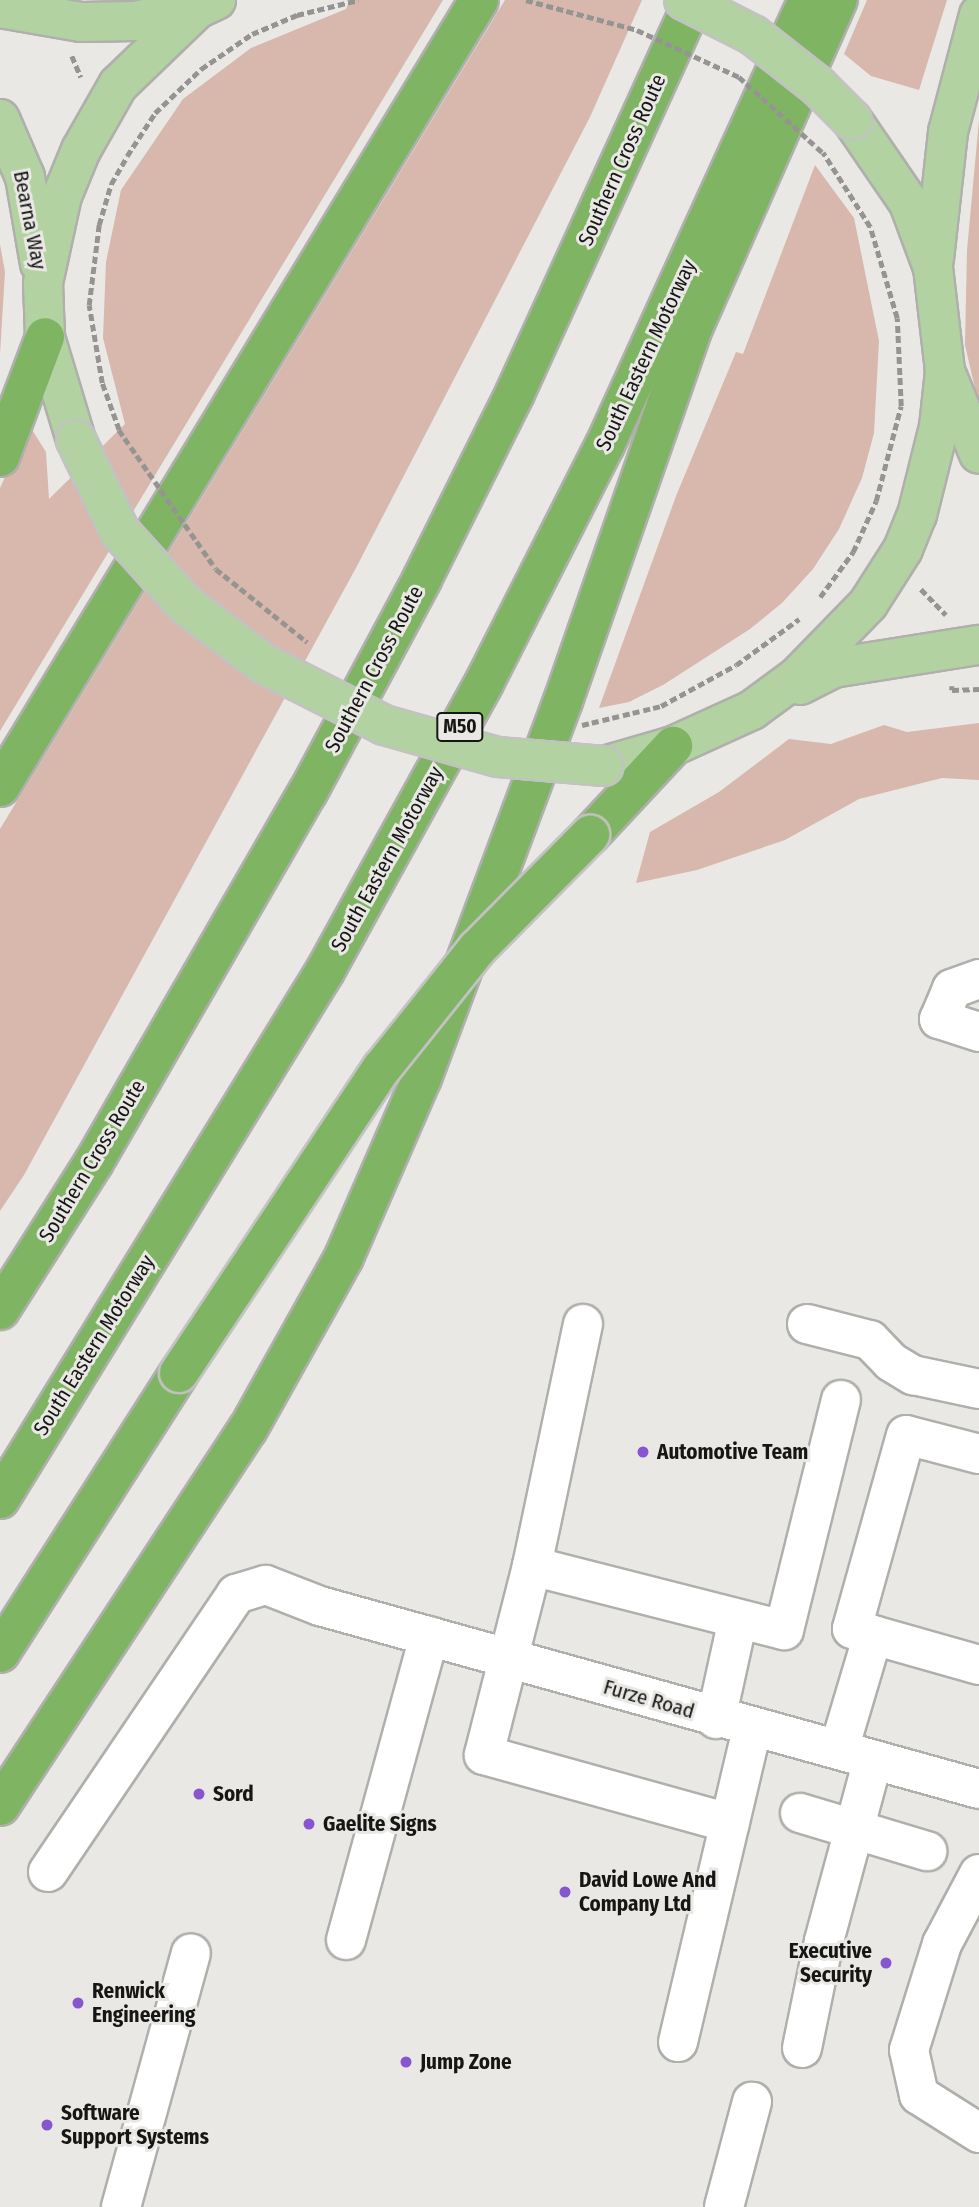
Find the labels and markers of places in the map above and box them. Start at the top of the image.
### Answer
place label: Automotive Team [657,1439,808,1465]
marker: Automotive Team [635,1444,651,1460]
place label: Sord [213,1781,254,1807]
marker: Sord [191,1786,207,1802]
place label: Gaelite Signs [323,1811,437,1837]
marker: Gaelite Signs [301,1816,317,1832]
place label: David Lowe And Company Ltd [579,1867,716,1917]
marker: David Lowe And Company Ltd [557,1884,573,1900]
place label: Executive Security [789,1938,872,1988]
marker: Executive Security [878,1955,894,1971]
place label: Renwick Engineering [92,1978,195,2028]
marker: Renwick Engineering [70,1995,86,2011]
place label: Jump Zone [420,2049,512,2075]
marker: Jump Zone [398,2054,414,2070]
place label: Software Support Systems [61,2100,209,2150]
marker: Software Support Systems [39,2117,55,2133]

